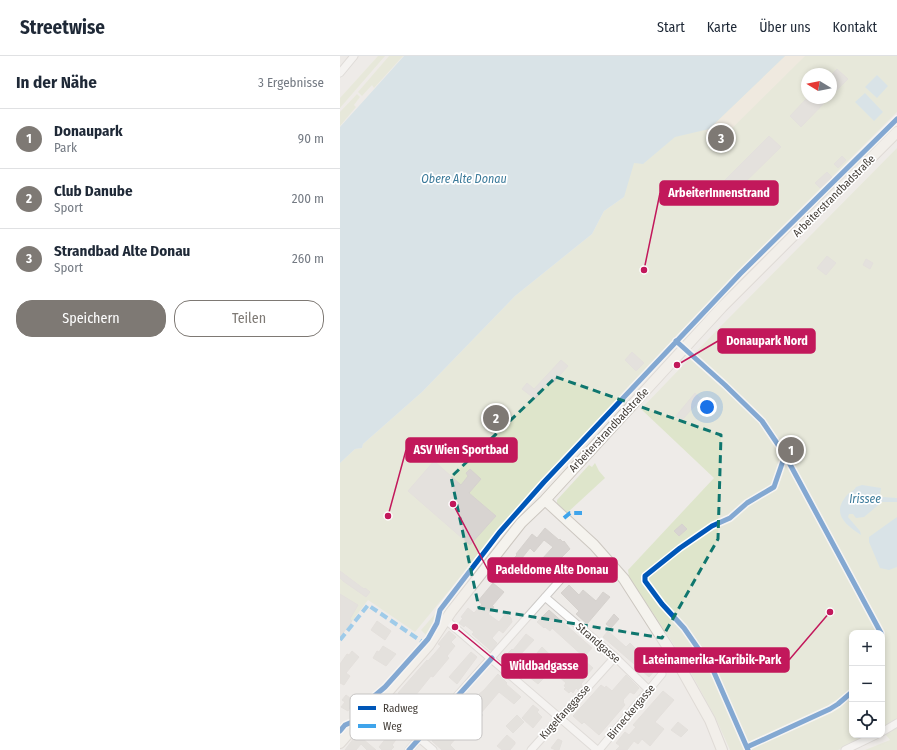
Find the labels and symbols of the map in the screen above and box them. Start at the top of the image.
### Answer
north arrow [801,68,837,104]
pin: 3 [708,123,734,153]
street label: Arbeiterstrandbadstraße [790,152,878,240]
water label: Obere Alte Donau [421,172,507,186]
callout: ArbeiterInnenstrand [660,181,778,205]
text: ArbeiterInnenstrand [667,186,770,200]
callout: Donaupark Nord [718,329,815,353]
text: Donaupark Nord [726,334,808,348]
street label: Arbeiterstrandbadstraße [567,385,651,475]
your location [697,397,717,417]
pin: 2 [483,403,509,433]
pin: 1 [778,435,804,465]
callout: ASV Wien Sportbad [406,438,517,462]
text: ASV Wien Sportbad [412,443,509,457]
water label: Irissee [849,492,881,506]
callout: Padeldome Alte Donau [488,558,617,582]
text: Padeldome Alte Donau [496,563,608,577]
street label: Strandgasse [573,620,623,666]
callout: Lateinamerika-Karibik-Park [635,648,789,672]
text: Lateinamerika-Karibik-Park [643,653,782,667]
callout: Wildbadgasse [502,654,587,678]
text: Wildbadgasse [509,659,579,673]
street label: Kugelfanggasse [537,682,593,742]
street label: Birneckergasse [604,682,658,742]
legend [350,694,482,740]
text: Radweg [383,702,419,715]
text: Weg [383,720,403,733]

